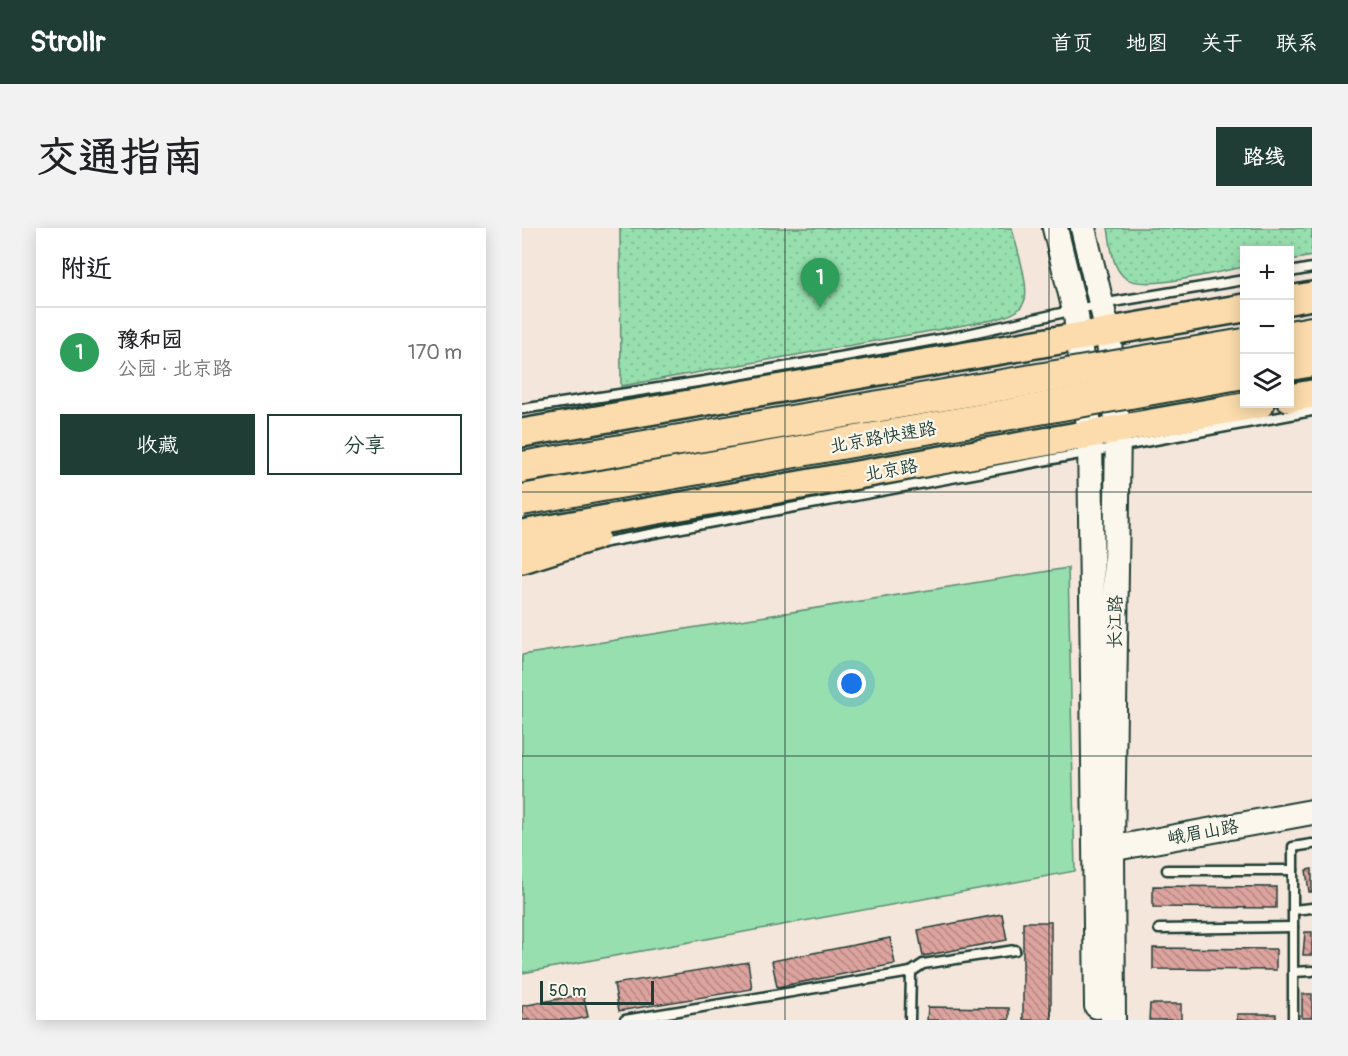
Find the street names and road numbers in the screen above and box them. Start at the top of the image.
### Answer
street label: 北京路快速路 [828,417,938,458]
street label: 北京路 [863,454,920,487]
street label: 长江路 [1104,595,1127,649]
street label: 峨眉山路 [1166,815,1241,850]

